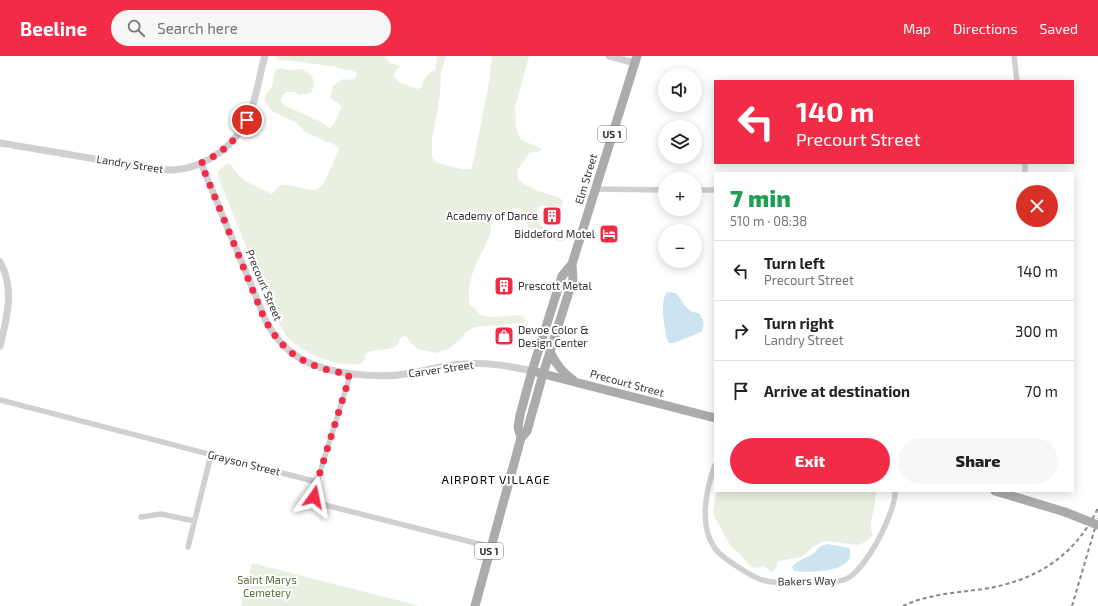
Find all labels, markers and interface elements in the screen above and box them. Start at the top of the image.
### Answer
search box [111,10,391,46]
text: Beeline [20,17,87,40]
icon: search [125,17,147,39]
text: Search here [157,19,238,37]
text: Map [903,20,931,37]
text: Directions [953,20,1018,37]
text: Saved [1040,20,1078,37]
map controls [658,68,702,268]
button: sound [658,68,702,112]
text: 140 m [796,94,874,128]
icon: left [730,96,782,148]
pin [230,103,264,137]
icon: arrive [236,109,258,131]
button: layers [658,120,702,164]
road number: US 1 [598,126,626,142]
text: Precourt Street [796,128,921,150]
street label: Landry Street [96,152,164,175]
street label: Elm Street [572,152,599,206]
button: + [658,172,702,216]
text: 7 min [730,183,791,212]
button: close [1016,185,1058,227]
building icon: Academy of Dance [541,205,563,227]
place label: Academy of Dance [446,209,538,222]
text: 510 m · 08:38 [730,213,807,229]
hotel icon: Biddeford Motel [598,223,620,245]
button: − [658,224,702,268]
place label: Biddeford Motel [514,227,596,240]
street label: Precourt Street [244,247,285,322]
text: Turn left [764,254,825,272]
icon: left [730,260,752,282]
text: 140 m [1017,262,1058,280]
text: Precourt Street [764,272,854,288]
building icon: Prescott Metal [493,275,515,297]
place label: Prescott Metal [518,279,592,292]
text: Turn right [764,314,834,332]
icon: right [730,320,752,342]
text: 300 m [1015,322,1058,340]
place label: Devoe Color & Design Center [518,323,589,349]
shop icon: Devoe Color & Design Center [493,325,515,347]
text: Landry Street [764,332,844,348]
street label: Carver Street [408,358,474,380]
street label: Precourt Street [589,366,666,399]
icon: arrive [730,380,752,402]
text: Arrive at destination [764,382,910,400]
text: 70 m [1025,382,1058,400]
button: Exit [730,438,890,484]
button: Share [898,438,1058,484]
street label: Grayson Street [206,447,282,478]
district label: AIRPORT VILLAGE [442,472,550,486]
position arrow [293,476,335,518]
road number: US 1 [475,543,503,559]
park label: Saint Marys Cemetery [237,573,297,599]
street label: Bakers Way [778,573,837,588]

